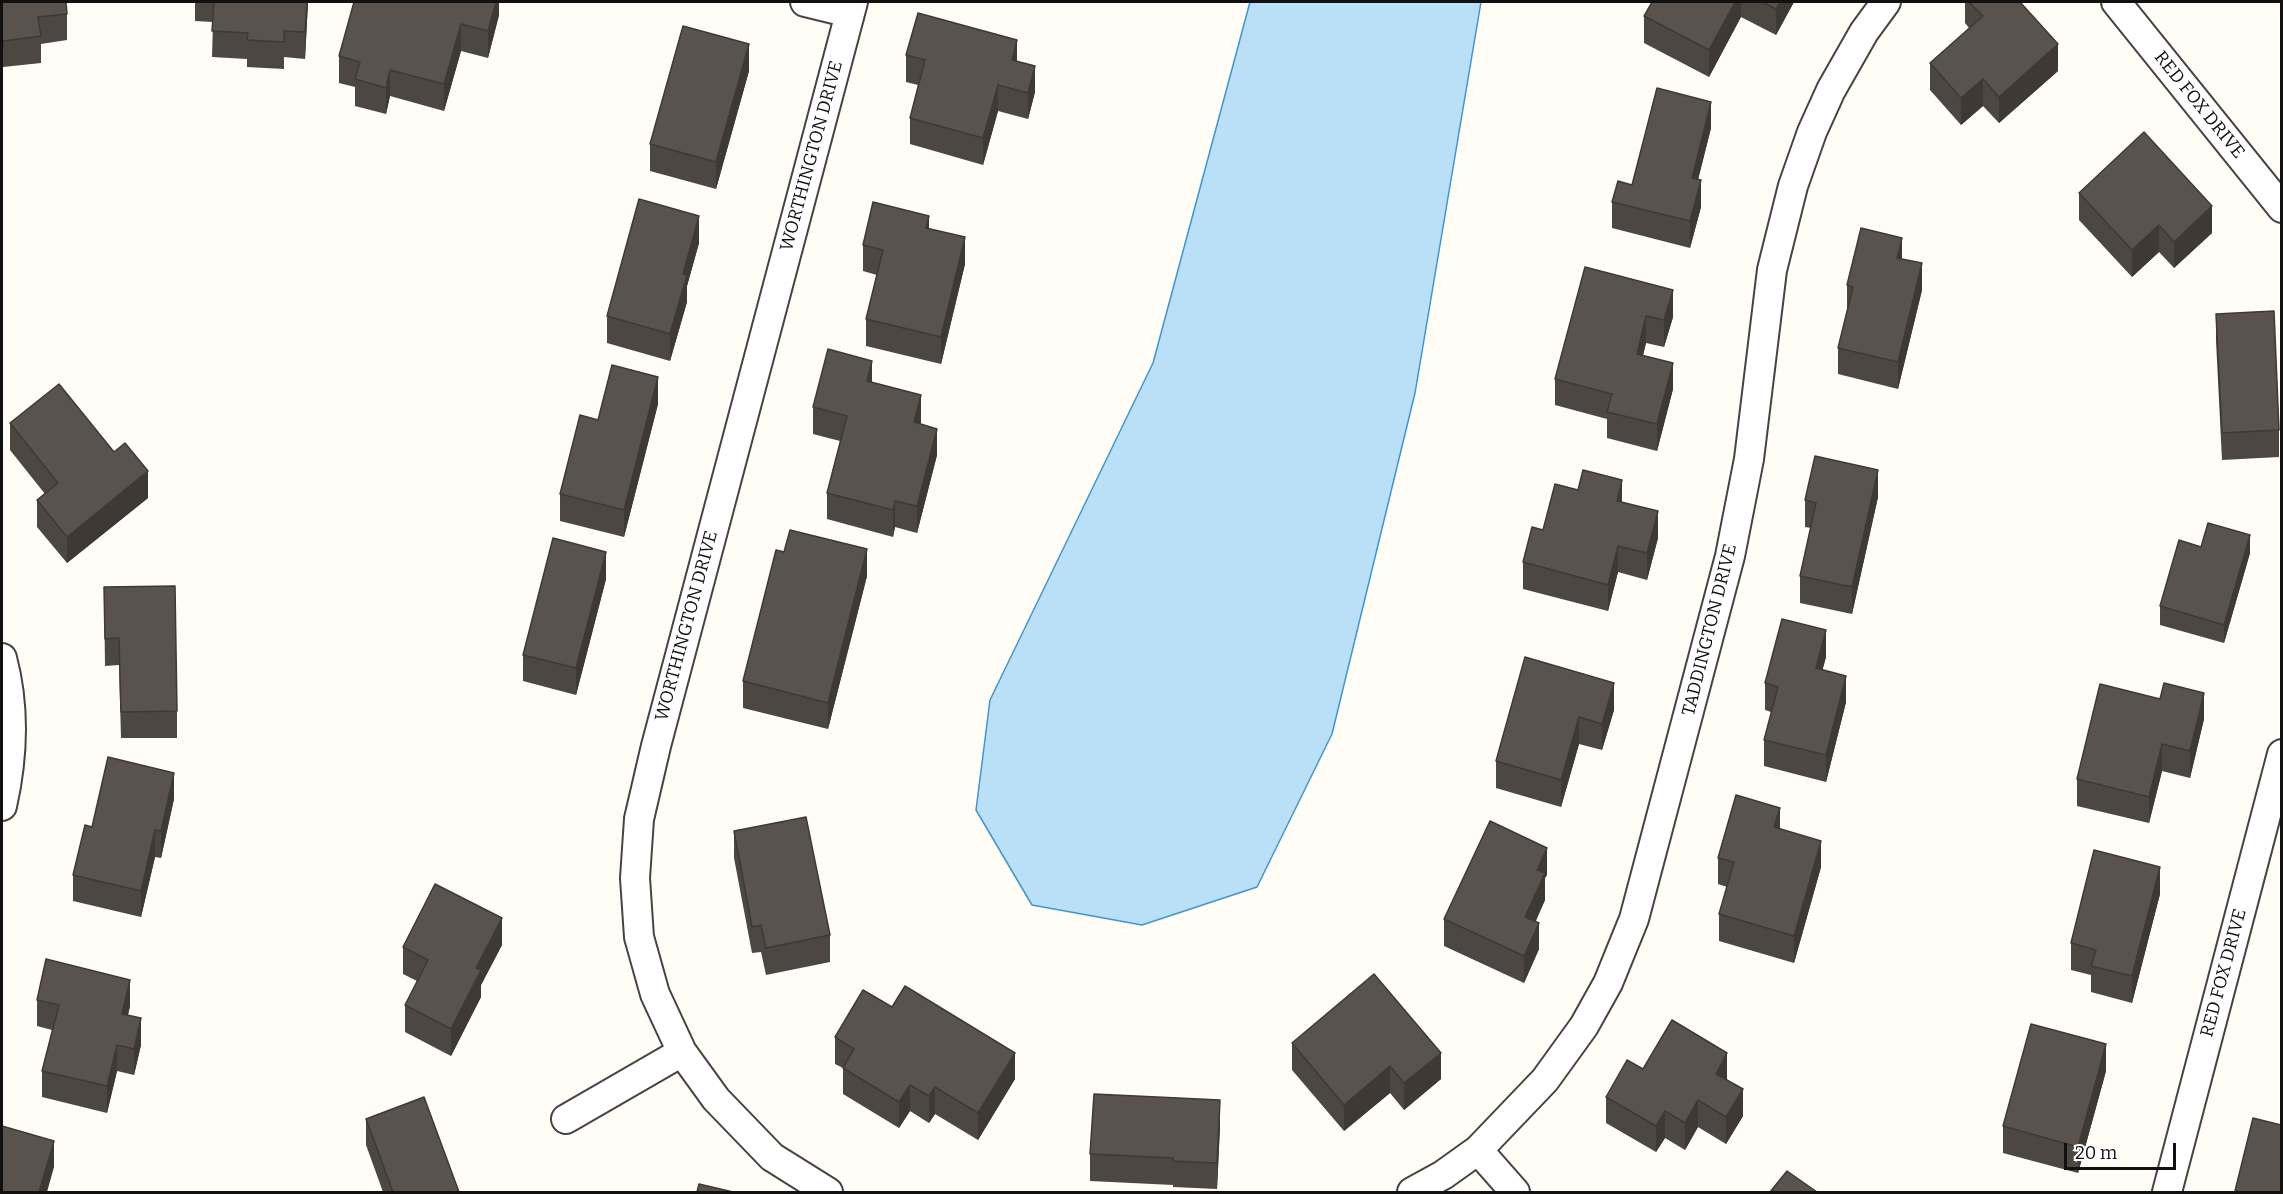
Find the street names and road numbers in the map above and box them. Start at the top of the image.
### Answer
street label: RED FOX DRIVE [2149,47,2249,163]
street label: WORTHINGTON DRIVE [776,59,848,253]
street label: WORTHINGTON DRIVE [651,529,723,723]
street label: TADDINGTON DRIVE [1678,542,1742,718]
street label: RED FOX DRIVE [2197,907,2251,1039]

